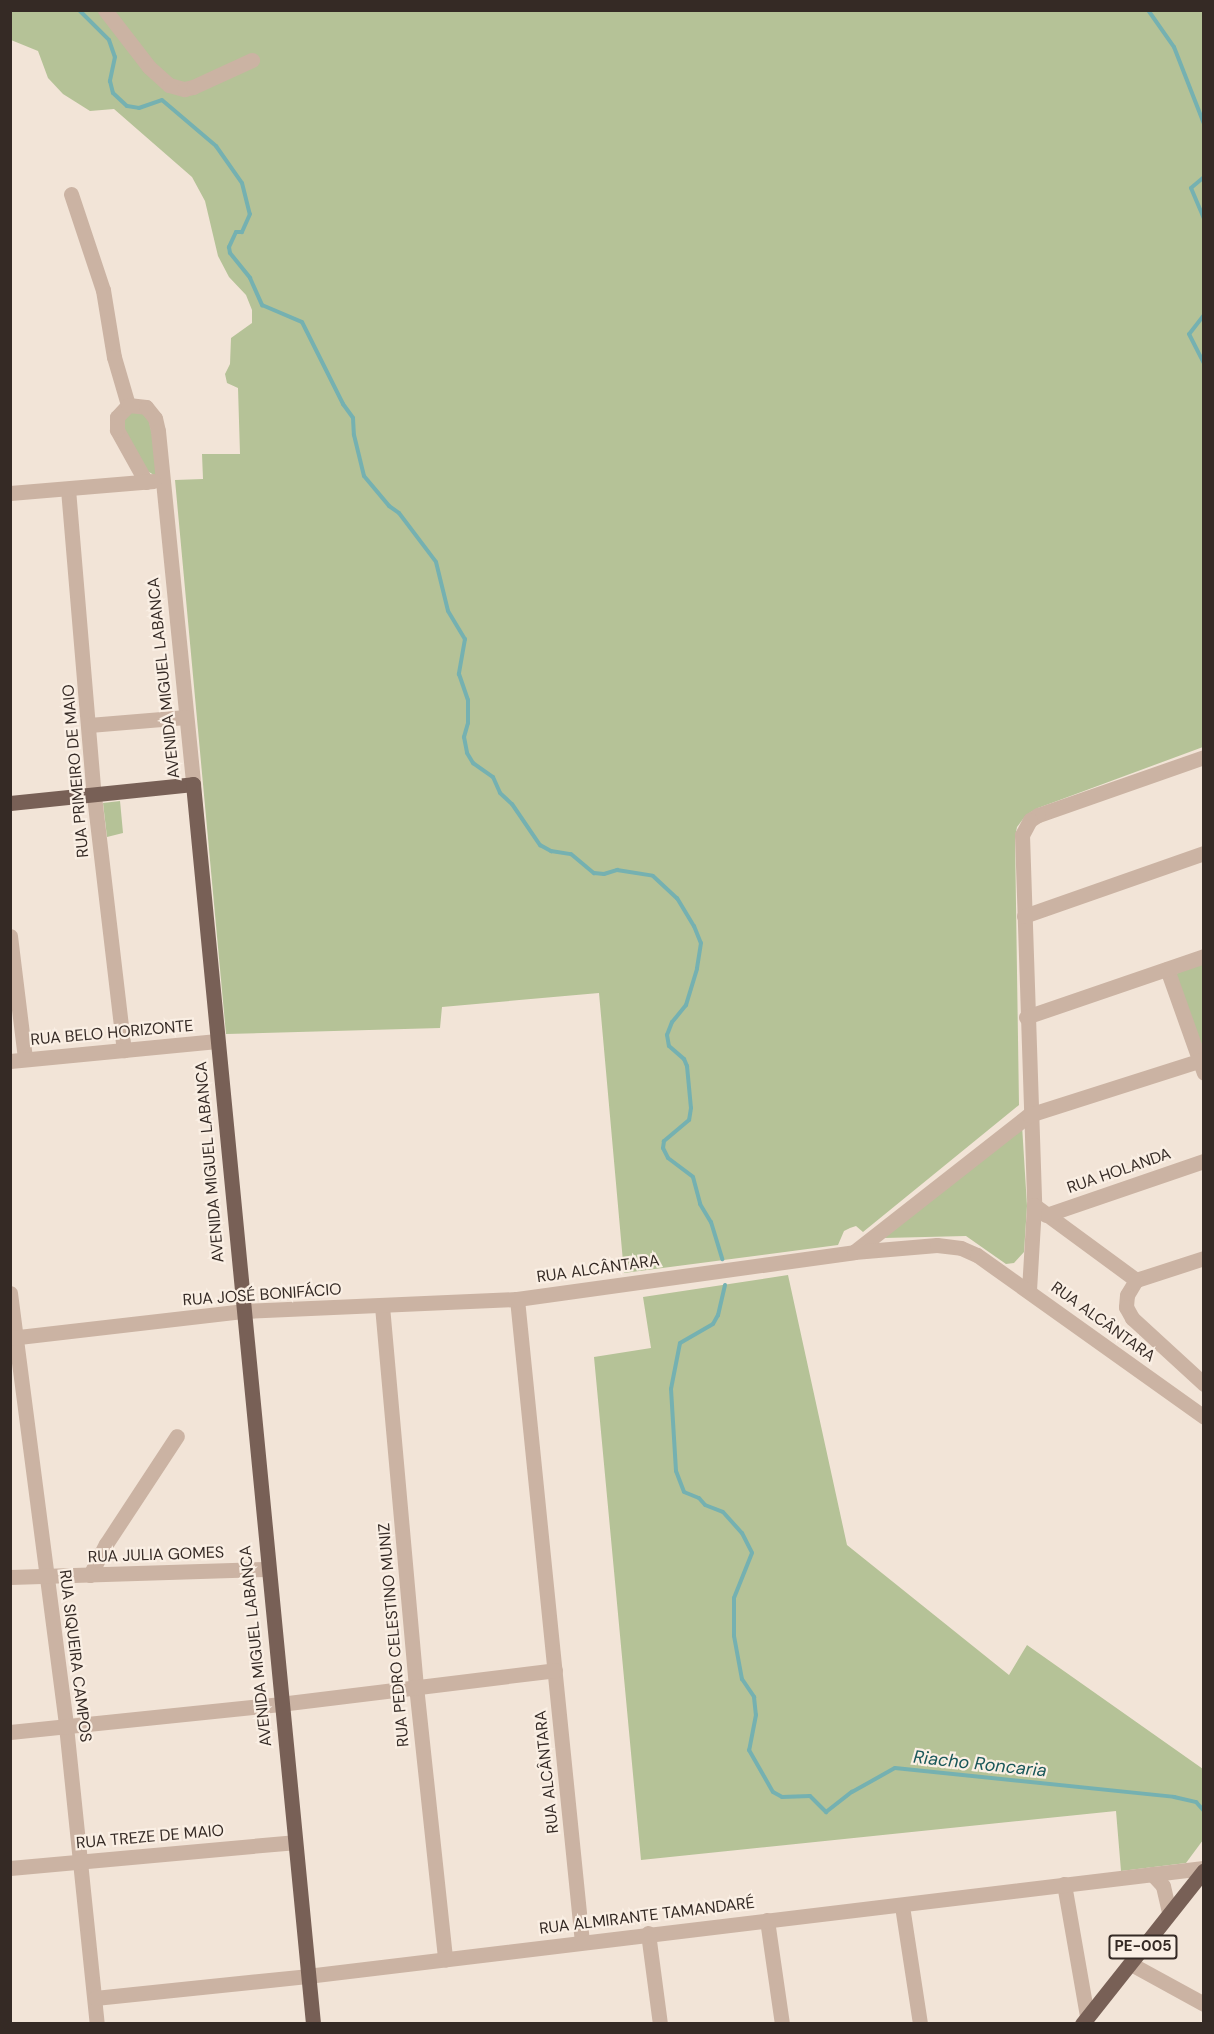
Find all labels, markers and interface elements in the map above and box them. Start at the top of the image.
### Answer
street label: AVENIDA MIGUEL LABANCA [144,576,184,780]
street label: RUA PRIMEIRO DE MAIO [59,684,93,858]
street label: RUA BELO HORIZONTE [30,1016,194,1050]
street label: AVENIDA MIGUEL LABANCA [192,1060,228,1264]
street label: RUA HOLANDA [1065,1144,1173,1198]
street label: RUA ALCÂNTARA [535,1251,661,1287]
street label: RUA ALCÂNTARA [1047,1278,1159,1366]
street label: RUA JOSÉ BONIFÁCIO [182,1280,342,1310]
street label: RUA PEDRO CELESTINO MUNIZ [375,1522,413,1748]
street label: RUA JULIA GOMES [88,1543,224,1567]
street label: AVENIDA MIGUEL LABANCA [236,1544,276,1748]
street label: RUA SIQUEIRA CAMPOS [55,1569,95,1743]
street label: RUA ALCÂNTARA [531,1709,563,1835]
water label: Riacho Roncaria [912,1746,1048,1782]
street label: RUA TREZE DE MAIO [75,1821,225,1853]
street label: RUA ALMIRANTE TAMANDARÉ [538,1893,756,1939]
road number: PE-005 [1107,1935,1179,1959]

